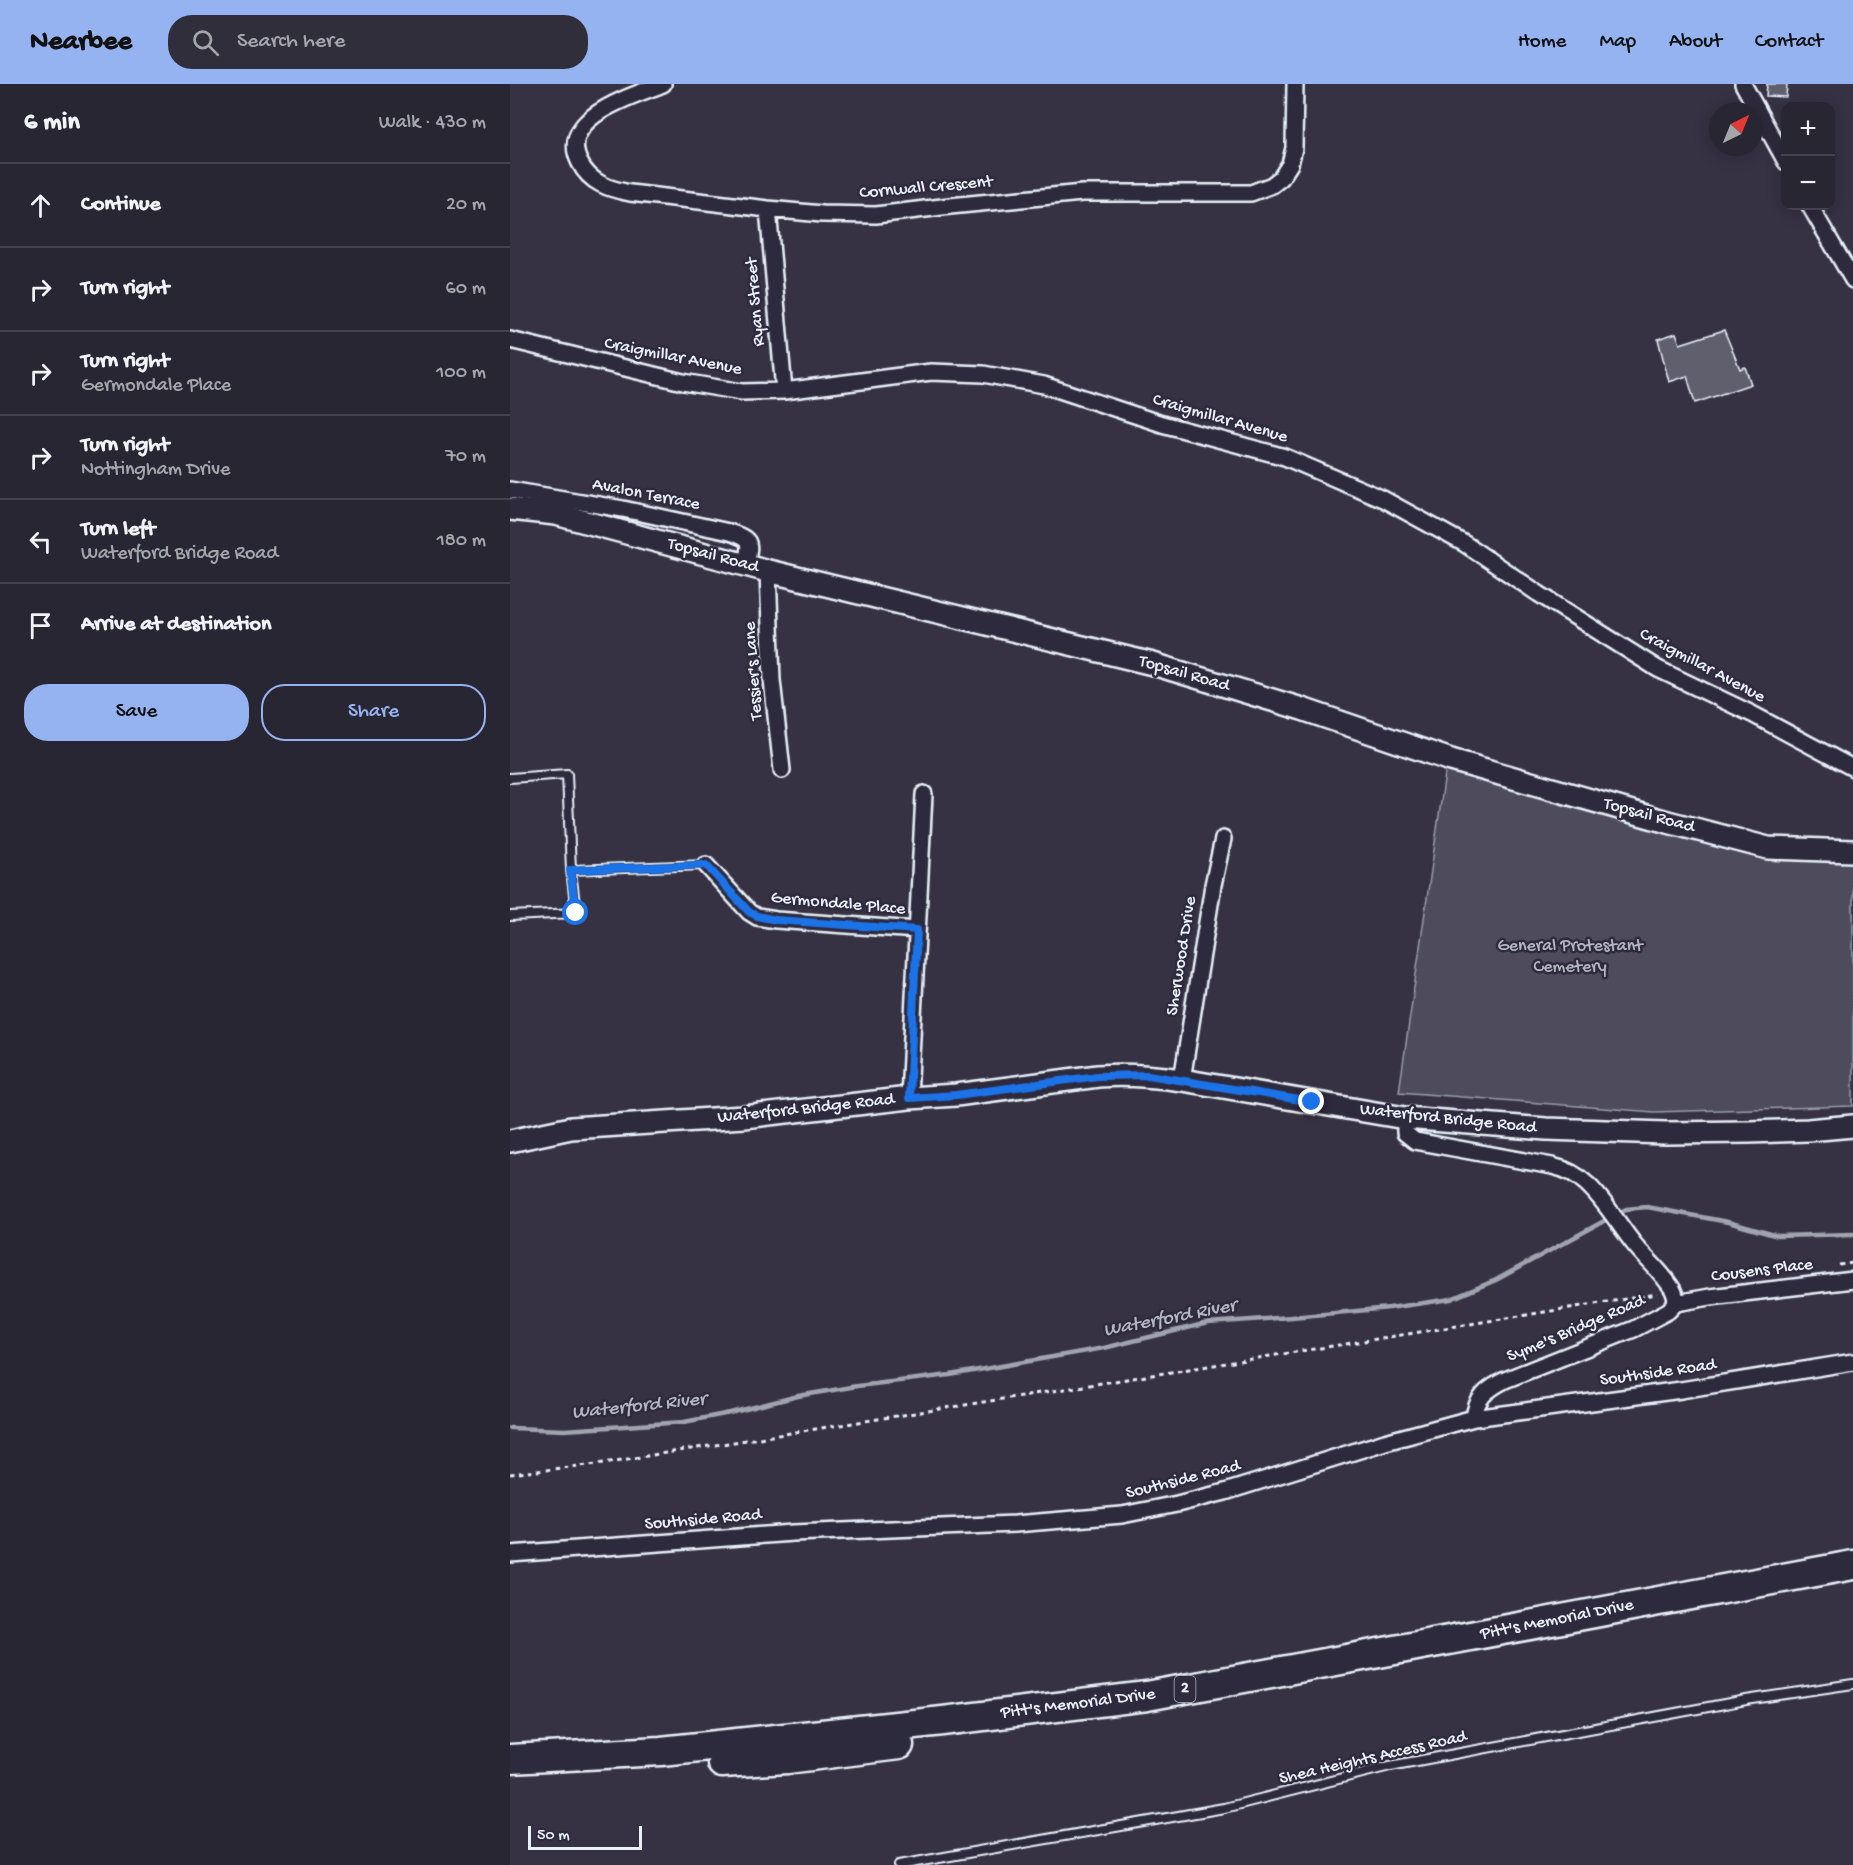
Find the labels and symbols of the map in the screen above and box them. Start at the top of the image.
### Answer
north arrow [1709,102,1763,156]
street label: Cornwall Crescent [859,172,995,204]
street label: Ryan Street [742,255,770,347]
street label: Craigmillar Avenue [602,333,744,381]
street label: Craigmillar Avenue [1150,390,1291,449]
street label: Avalon Terrace [590,474,702,516]
street label: Topsail Road [664,534,762,579]
street label: Tessier's Lane [740,620,768,722]
street label: Craigmillar Avenue [1635,624,1769,708]
street label: Topsail Road [1135,651,1233,697]
street label: Topsail Road [1600,794,1698,839]
street label: Germondale Place [770,888,907,920]
street label: Sherwood Drive [1162,894,1202,1017]
route start [562,899,588,925]
park label: General Protestant Cemetery [1497,936,1644,978]
route end [1298,1088,1324,1114]
street label: Waterford Bridge Road [717,1089,897,1129]
street label: Waterford Bridge Road [1359,1099,1539,1139]
street label: Cousens Place [1710,1254,1815,1288]
street label: Syme's Bridge Road [1504,1290,1649,1368]
water label: Waterford River [1102,1294,1242,1343]
street label: Southside Road [1599,1354,1719,1392]
water label: Waterford River [571,1388,711,1425]
street label: Southside Road [1124,1455,1244,1504]
street label: Southside Road [644,1504,764,1536]
street label: Pitt's Memorial Drive [1478,1595,1636,1645]
road number: 2 [1174,1676,1196,1702]
street label: Pitt's Memorial Drive [998,1684,1157,1724]
street label: Shea Heights Access Road [1277,1726,1470,1790]
scale bar [528,1823,642,1850]

